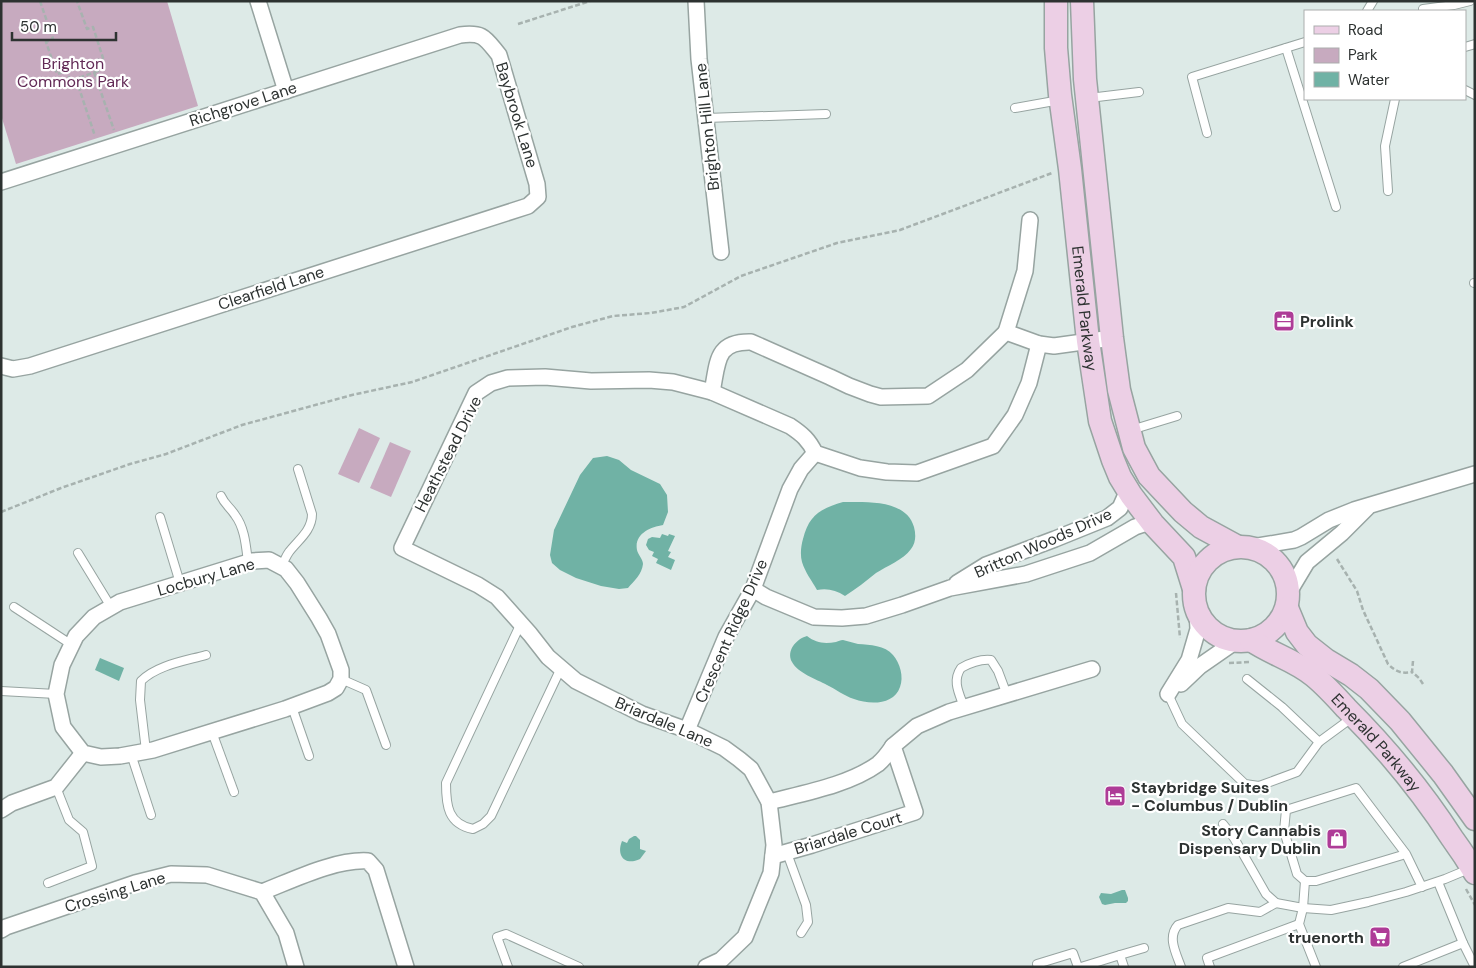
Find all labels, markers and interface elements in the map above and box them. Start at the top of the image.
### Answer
scale bar [12,10,116,42]
legend [1304,10,1466,100]
text: 50 m [20,17,57,37]
text: Road [1348,20,1383,40]
text: Park [1348,45,1378,65]
park label: Brighton Commons Park [17,53,129,92]
street label: Baybrook Lane [491,60,543,170]
street label: Brighton Hill Lane [690,62,724,192]
text: Water [1348,70,1390,90]
street label: Richgrove Lane [186,77,300,131]
street label: Emerald Parkway [1068,245,1103,372]
street label: Clearfield Lane [215,261,327,315]
office icon: Prolink [1272,309,1296,333]
place label: Prolink [1300,311,1355,332]
street label: Heathstead Drive [410,392,486,516]
street label: Britton Woods Drive [971,503,1115,583]
street label: Locbury Lane [155,553,257,601]
street label: Crescent Ridge Drive [690,556,772,706]
street label: Emerald Parkway [1327,688,1426,796]
street label: Briardale Lane [612,692,716,752]
place label: Staybridge Suites - Columbus / Dublin [1131,777,1288,816]
hotel icon: Staybridge Suites - Columbus / Dublin [1103,784,1127,808]
street label: Briardale Court [792,807,904,859]
place label: Story Cannabis Dispensary Dublin [1179,820,1321,859]
shop icon: Story Cannabis Dispensary Dublin [1325,827,1349,851]
street label: Crossing Lane [62,867,168,917]
supermarket icon: truenorth [1368,925,1392,949]
place label: truenorth [1288,927,1364,948]

